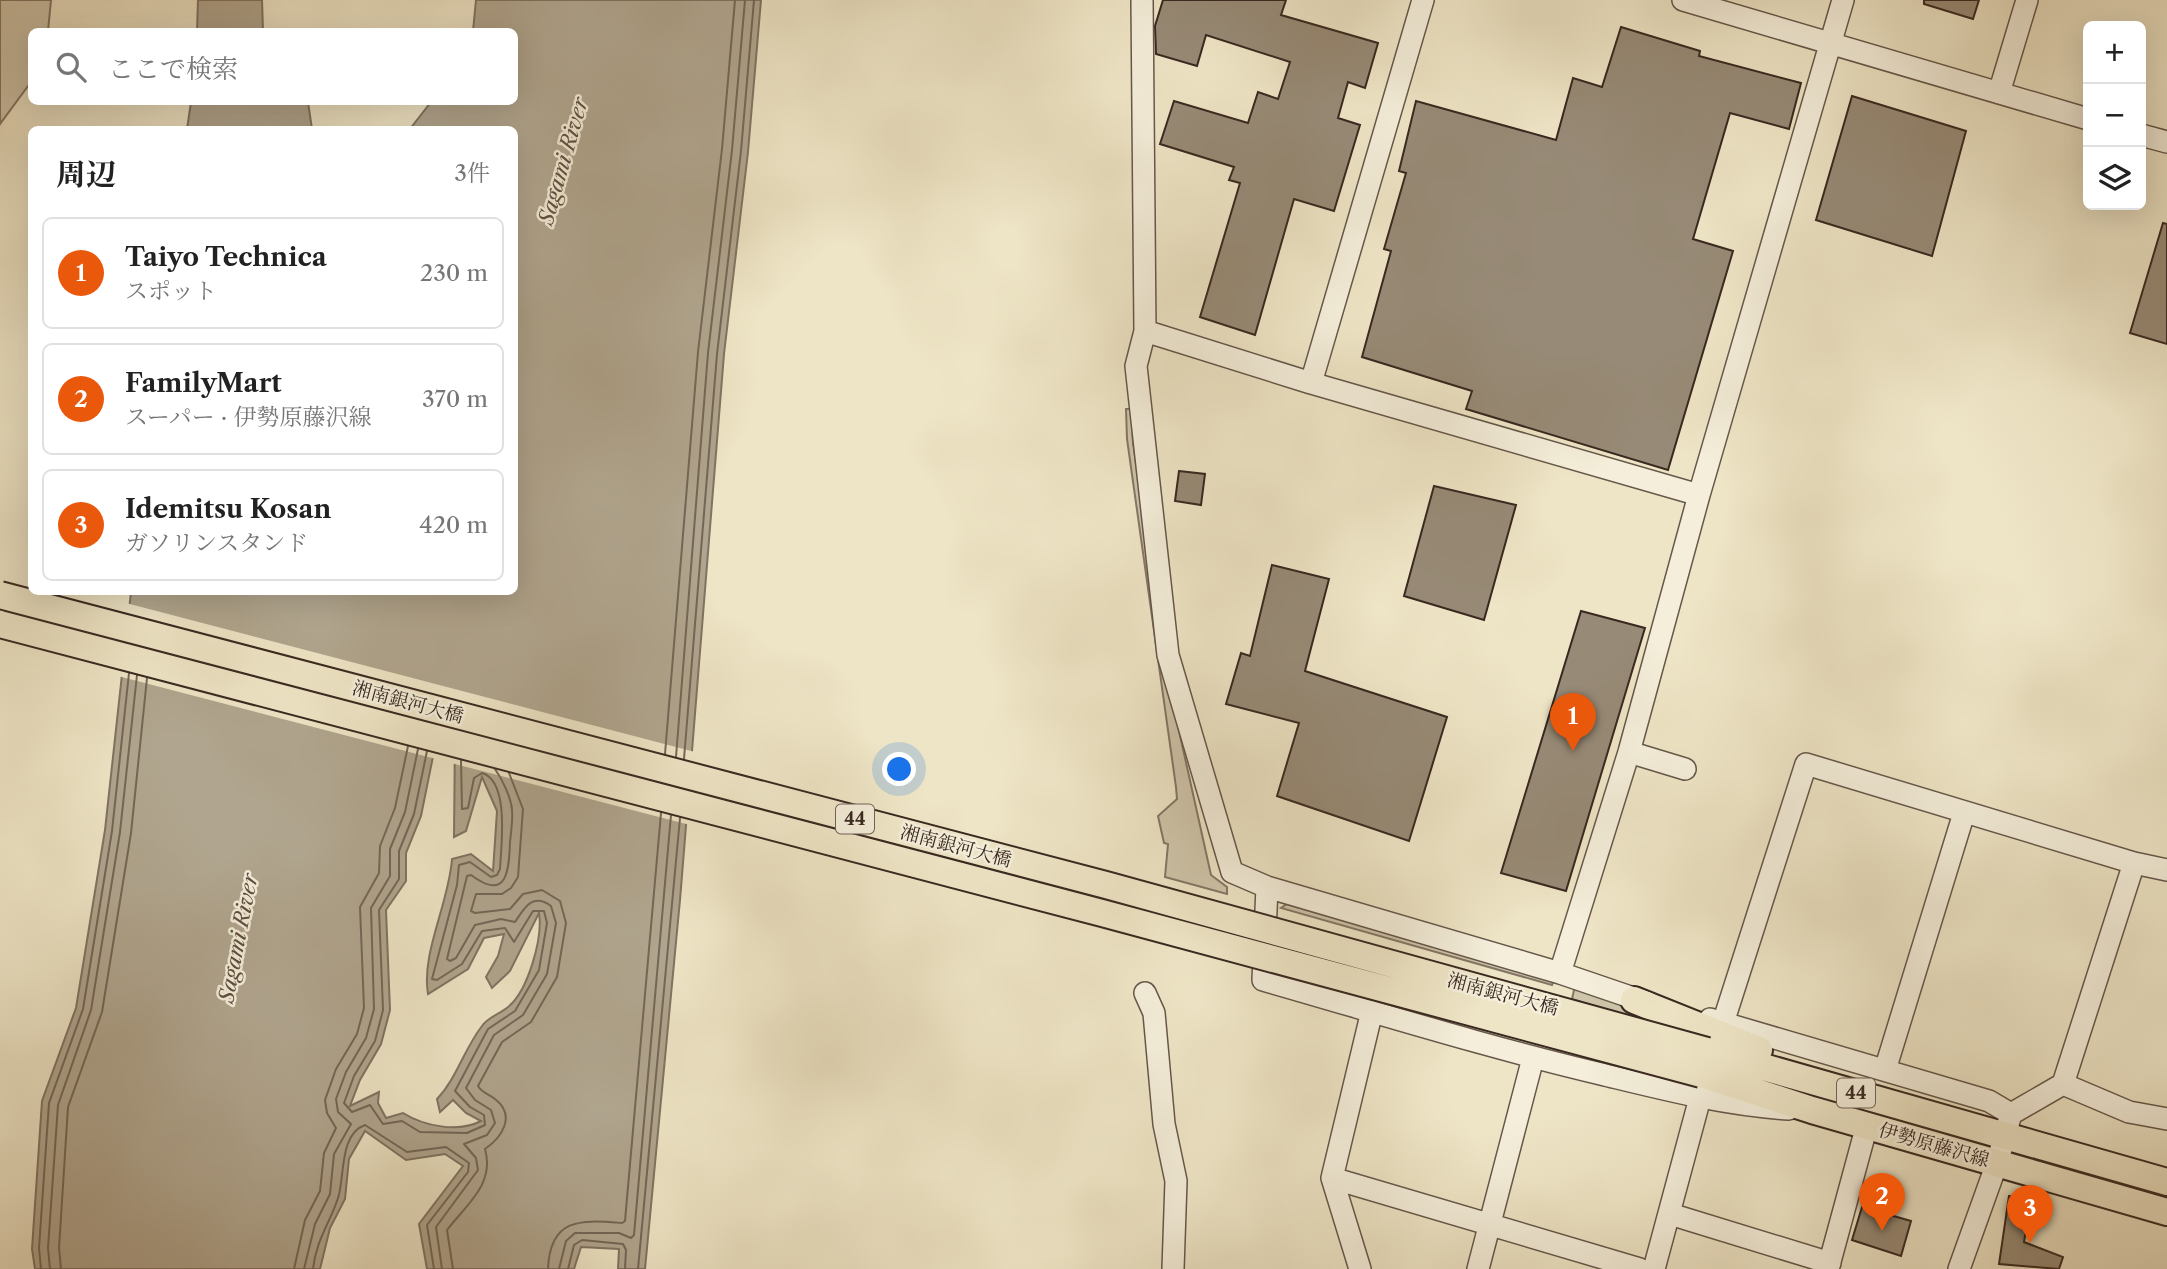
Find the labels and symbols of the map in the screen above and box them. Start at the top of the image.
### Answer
water label: Sagami River [532,94,593,229]
street label: 湘南銀河大橋 [350,676,466,728]
pin: 1 [1550,693,1596,751]
your location [882,752,916,786]
road number: 44 [836,804,874,834]
street label: 湘南銀河大橋 [898,820,1014,872]
water label: Sagami River [213,870,263,1007]
street label: 湘南銀河大橋 [1445,968,1561,1020]
road number: 44 [1837,1078,1875,1108]
street label: 伊勢原藤沢線 [1876,1118,1992,1172]
pin: 2 [1859,1173,1905,1231]
pin: 3 [2007,1185,2053,1243]

